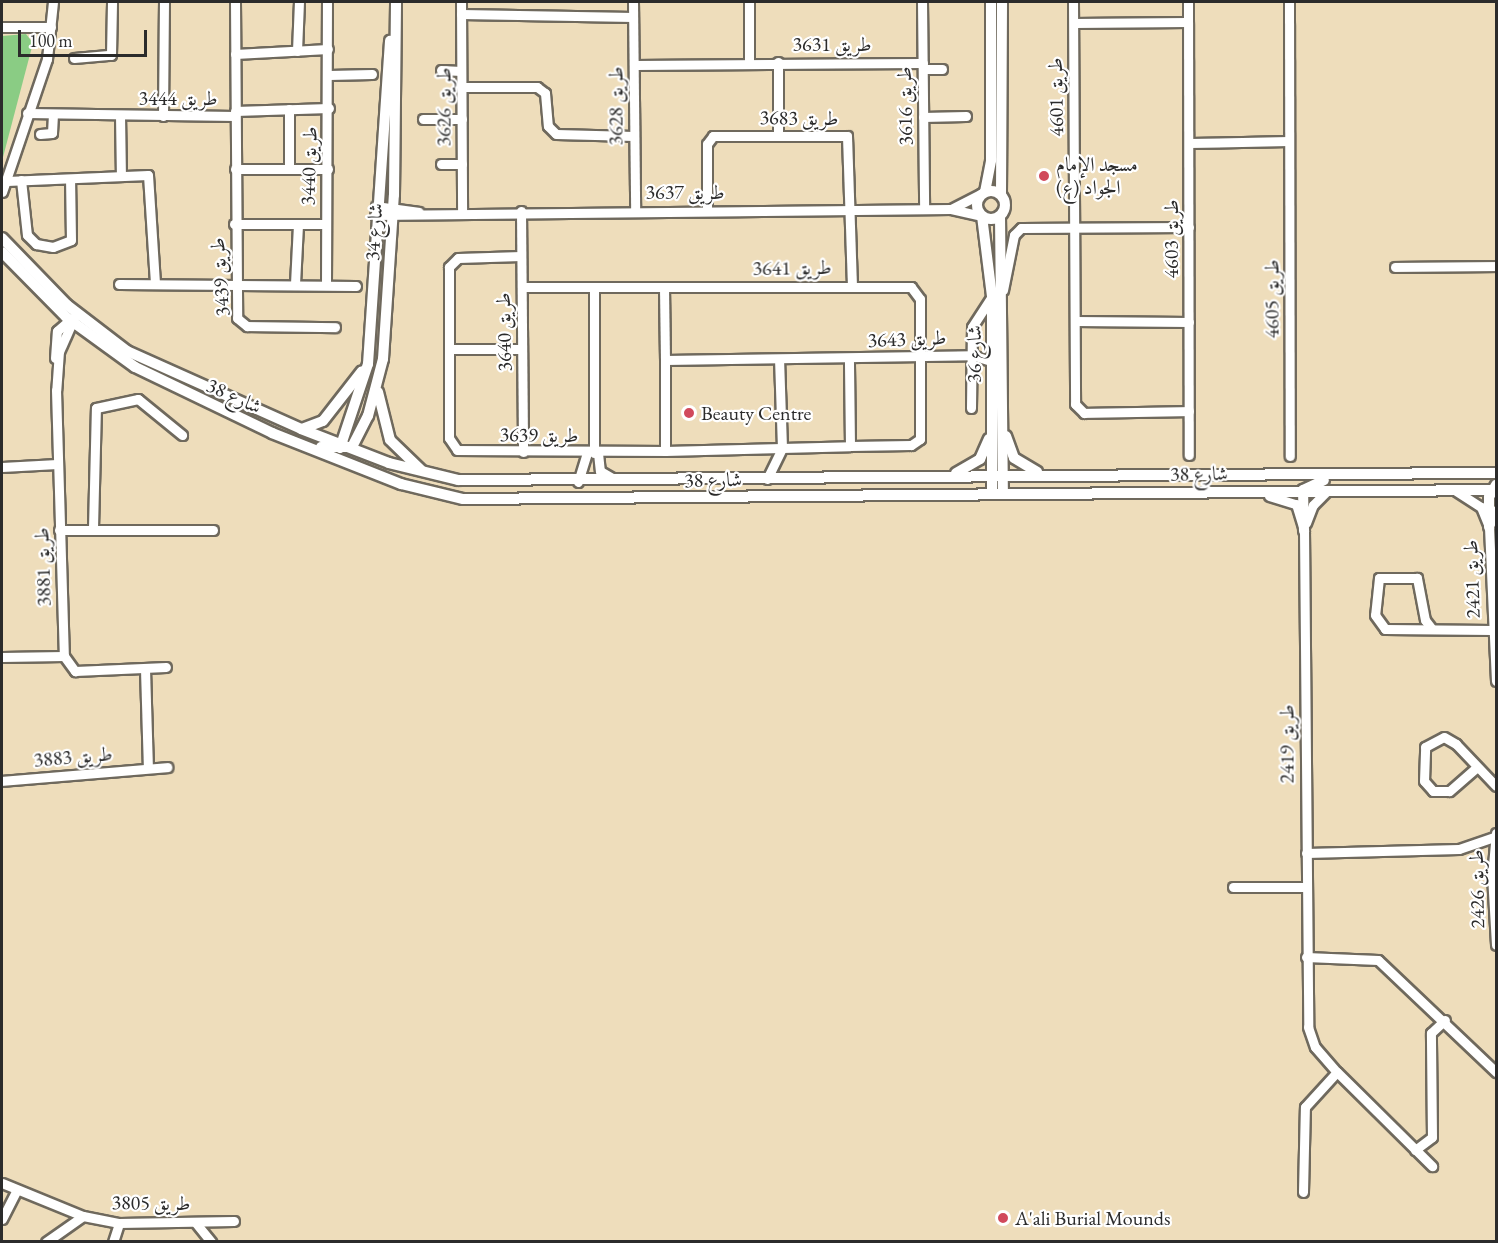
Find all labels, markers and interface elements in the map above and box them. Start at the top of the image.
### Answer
scale bar [21,18,150,56]
text: 100 m [29,29,73,52]
street label: طريق 3631 [793,32,871,56]
street label: طريق 4601 [1043,57,1069,137]
street label: طريق 3616 [892,66,918,146]
street label: طريق 3628 [604,67,628,145]
street label: طريق 3626 [432,68,456,146]
street label: طريق 3444 [139,86,217,110]
street label: طريق 3683 [759,105,839,131]
street label: طريق 3440 [296,126,322,206]
place label: مسجد الإمام الجواد (ع) [1056,152,1138,199]
marker: مسجد الإمام الجواد (ع) [1037,169,1051,183]
street label: طريق 3637 [646,180,724,204]
street label: طريق 4603 [1159,200,1183,278]
street label: شارع 34 [360,202,388,262]
street label: طريق 3439 [205,237,235,317]
street label: طريق 3641 [752,255,832,281]
street label: طريق 4605 [1260,260,1284,338]
street label: طريق 3640 [491,292,517,372]
street label: شارع 36 [962,325,986,383]
street label: طريق 3643 [867,326,947,352]
street label: شارع 38 [203,373,265,419]
place label: Beauty Centre [701,401,811,425]
marker: Beauty Centre [682,406,696,420]
street label: طريق 3639 [499,422,579,448]
street label: شارع 38 [1170,461,1228,487]
street label: شارع 38 [684,467,742,493]
street label: طريق 3881 [30,527,56,607]
street label: طريق 2421 [1459,539,1485,619]
street label: طريق 2419 [1275,705,1299,783]
street label: طريق 3883 [33,742,113,772]
street label: طريق 2426 [1464,849,1490,929]
street label: طريق 3805 [111,1190,191,1216]
place label: A'ali Burial Mounds [1015,1206,1170,1230]
marker: A'ali Burial Mounds [996,1211,1010,1225]

